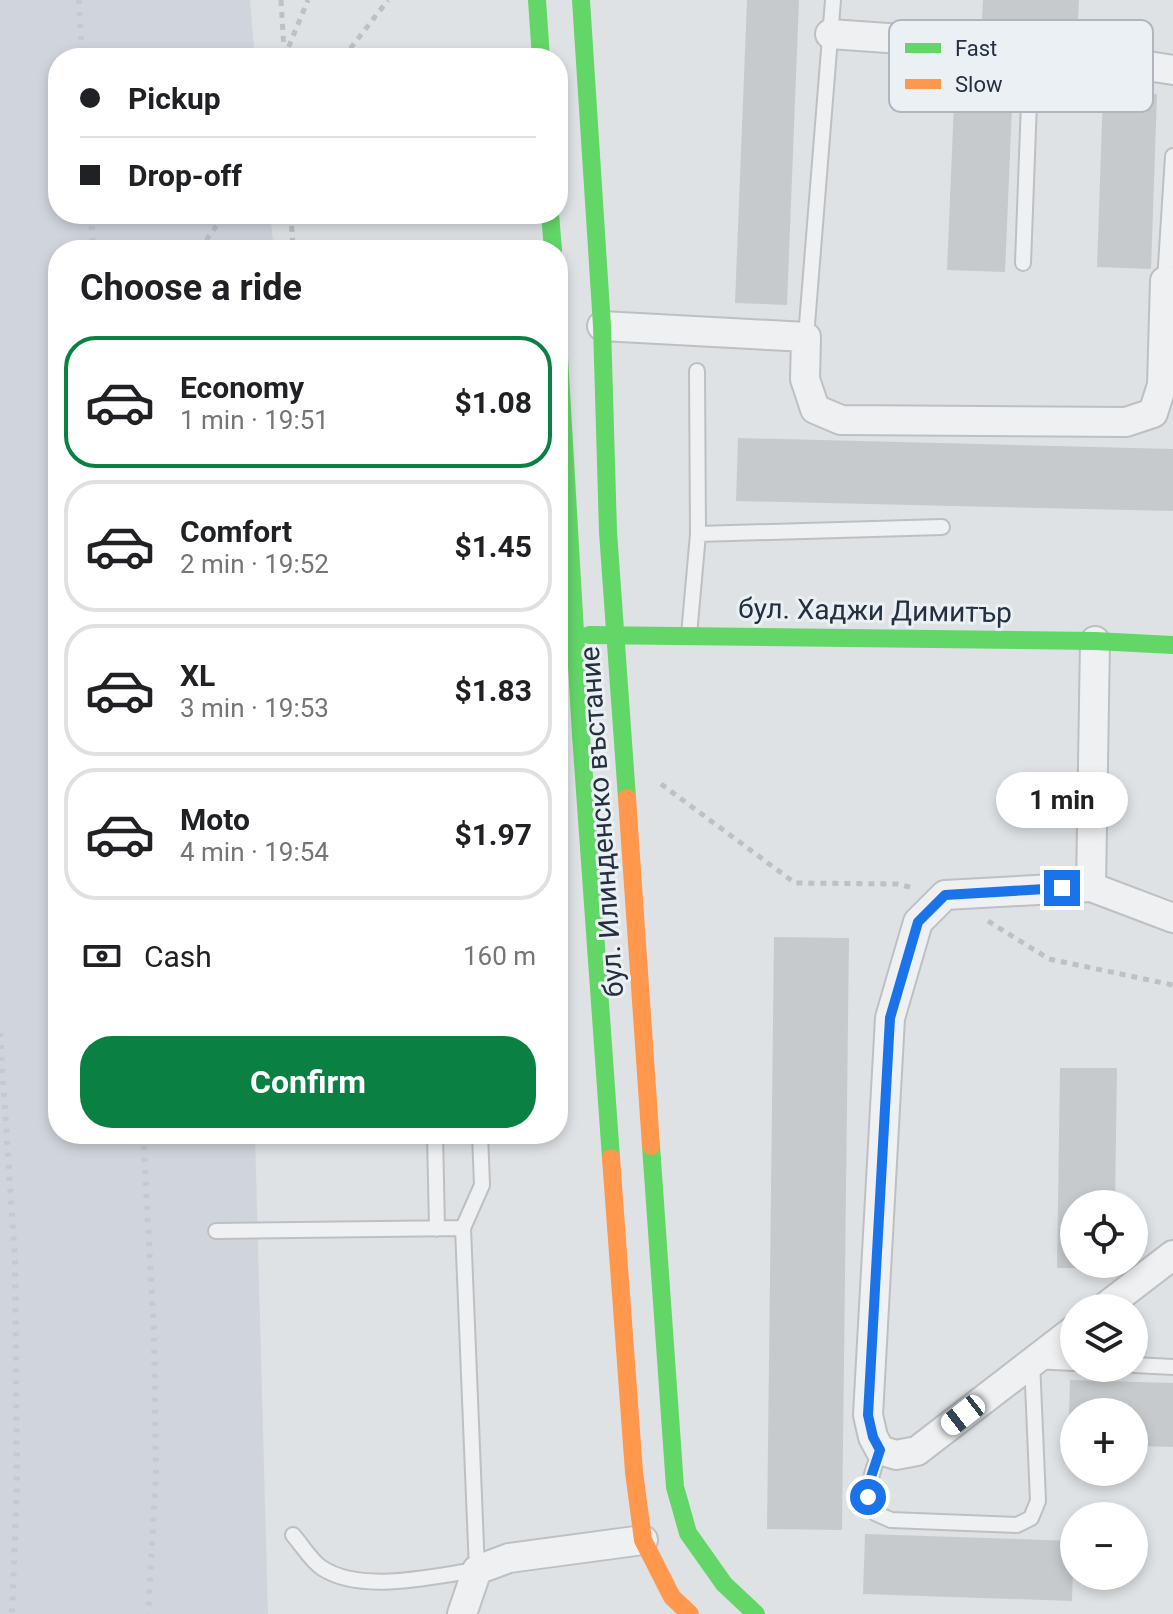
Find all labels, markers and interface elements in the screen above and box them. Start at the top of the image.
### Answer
legend [889,20,1153,112]
text: Fast [955,36,997,61]
text: Slow [955,72,1003,97]
text: Pickup [128,81,221,116]
text: Drop-off [128,158,242,193]
text: Choose a ride [80,267,302,309]
icon: car [84,366,156,438]
text: Economy [180,370,304,405]
text: $1.08 [454,385,532,420]
text: 1 min · 19:51 [180,405,329,435]
icon: car [84,510,156,582]
text: Comfort [180,514,292,549]
text: $1.45 [454,529,532,564]
text: 2 min · 19:52 [180,549,329,579]
street label: бул. Хаджи Димитър [738,592,1012,629]
street label: бул. Илинденско въстание [573,646,630,998]
icon: car [84,654,156,726]
text: XL [180,658,215,693]
text: $1.83 [454,673,532,708]
text: 3 min · 19:53 [180,693,329,723]
callout: 1 min [996,772,1128,828]
text: 1 min [1029,785,1095,815]
icon: car [84,798,156,870]
text: Moto [180,802,250,837]
text: $1.97 [454,817,532,852]
text: 4 min · 19:54 [180,837,329,867]
route end [1044,870,1080,906]
icon: cash [80,934,124,978]
text: Cash [144,939,212,974]
text: 160 m [463,941,536,971]
button: Confirm [80,1036,536,1128]
map controls [1060,1190,1148,1590]
button: locate [1060,1190,1148,1278]
button: layers [1060,1294,1148,1382]
car [937,1391,989,1439]
button: + [1060,1398,1148,1486]
route start [850,1479,886,1515]
button: − [1060,1502,1148,1590]

